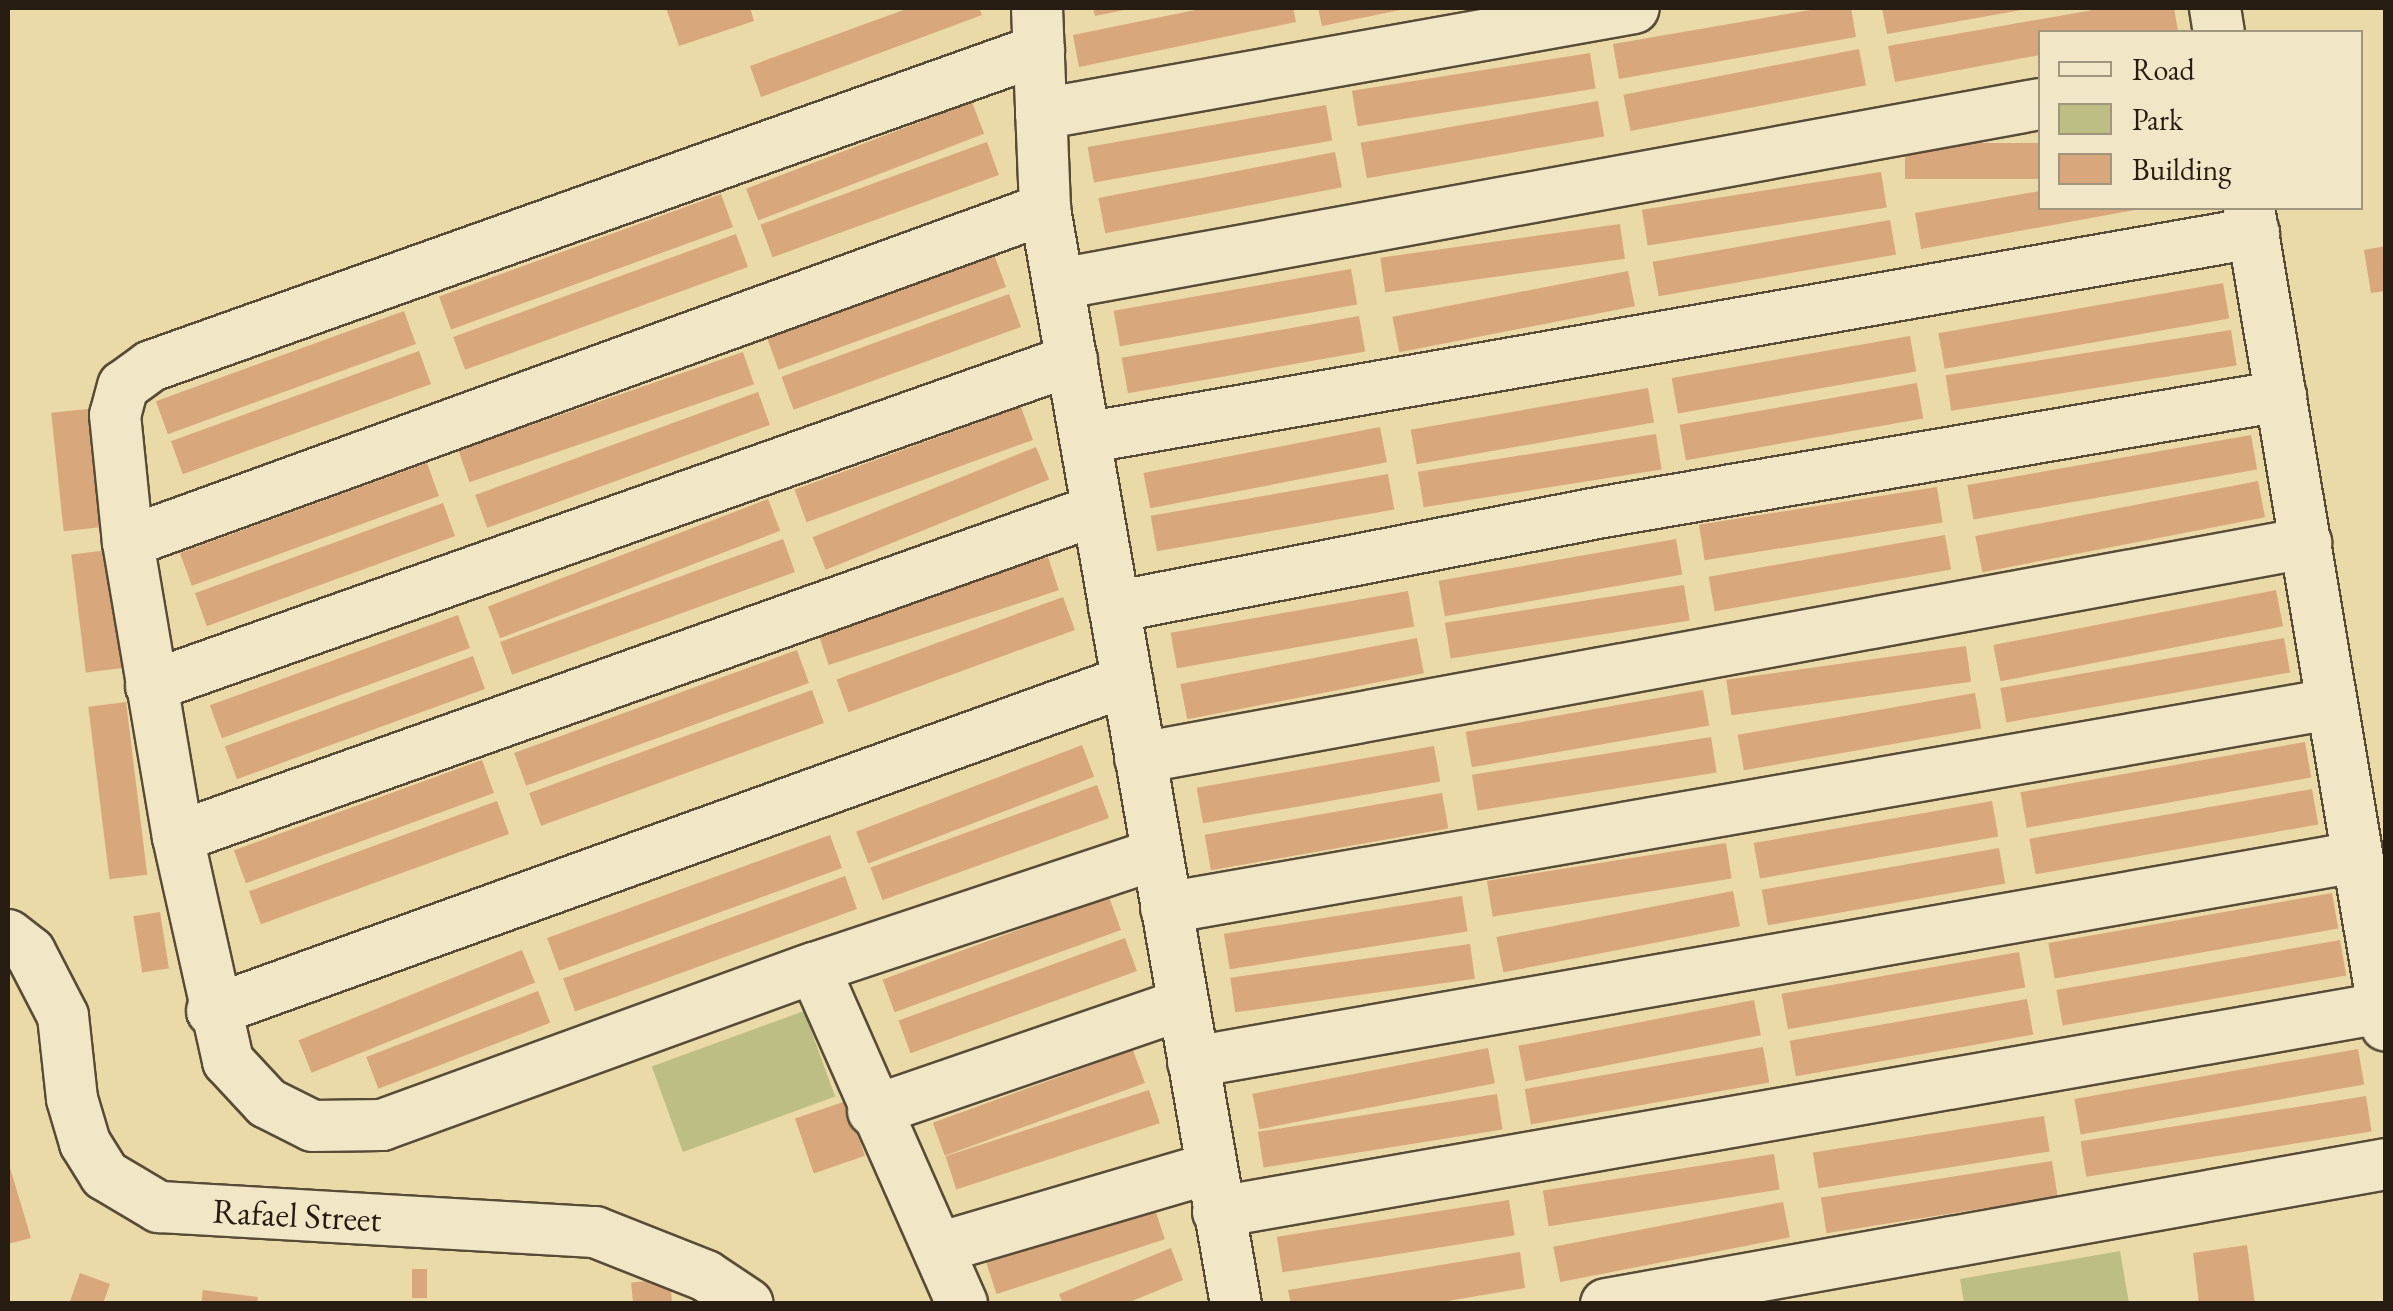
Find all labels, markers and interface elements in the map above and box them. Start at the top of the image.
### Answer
legend [2038,30,2363,210]
text: Road [2132,50,2195,89]
text: Park [2132,100,2183,139]
text: Building [2132,150,2231,189]
street label: Rafael Street [211,1190,383,1240]

